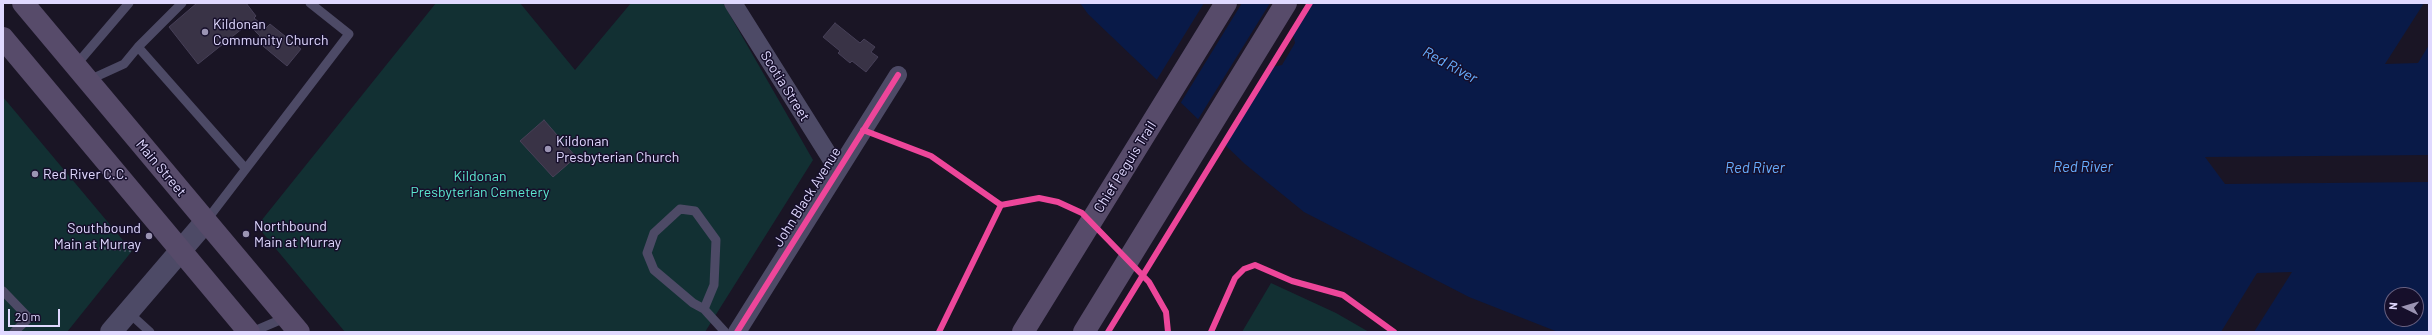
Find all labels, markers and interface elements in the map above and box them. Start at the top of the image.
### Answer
place label: Kildonan Community Church [213,16,329,48]
marker: Kildonan Community Church [200,27,210,37]
water label: Red River [1419,43,1481,87]
street label: Scotia Street [757,48,813,124]
street label: Chief Peguis Trail [1090,118,1160,216]
place label: Kildonan Presbyterian Church [556,133,679,166]
street label: Main Street [132,136,190,200]
marker: Kildonan Presbyterian Church [543,144,553,154]
street label: John Black Avenue [770,144,844,250]
water label: Red River [2053,158,2113,176]
water label: Red River [1725,159,1785,177]
place label: Red River C.C. [43,166,128,182]
park label: Kildonan Presbyterian Cemetery [411,168,549,200]
marker: Red River C.C. [30,169,40,179]
place label: Northbound Main at Murray [254,218,341,250]
place label: Southbound Main at Murray [54,220,141,252]
marker: Northbound Main at Murray [241,229,251,239]
marker: Southbound Main at Murray [144,231,154,241]
north arrow [2384,287,2424,327]
scale bar [10,301,62,327]
text: N [2386,302,2399,310]
text: 20 m [15,309,41,323]

